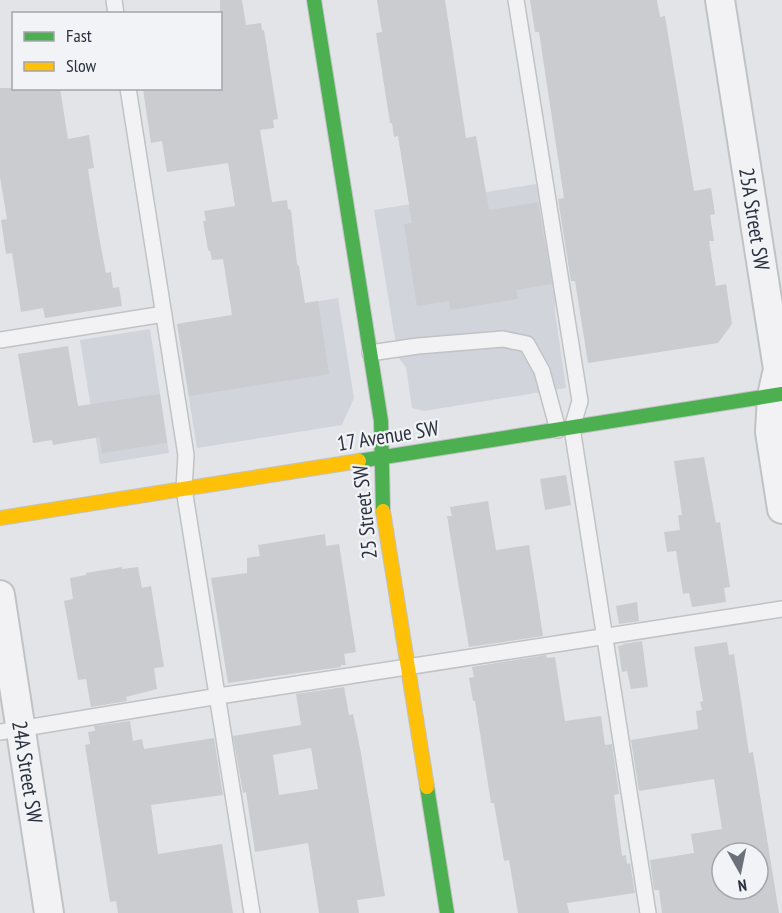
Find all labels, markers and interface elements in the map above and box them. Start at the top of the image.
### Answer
legend [12,12,222,90]
text: Fast [66,24,92,47]
text: Slow [66,54,97,77]
street label: 25A Street SW [733,166,776,272]
street label: 17 Avenue SW [335,414,441,457]
street label: 25 Street SW [346,464,383,560]
street label: 24A Street SW [6,719,49,825]
north arrow [710,841,770,901]
text: N [737,875,748,896]

